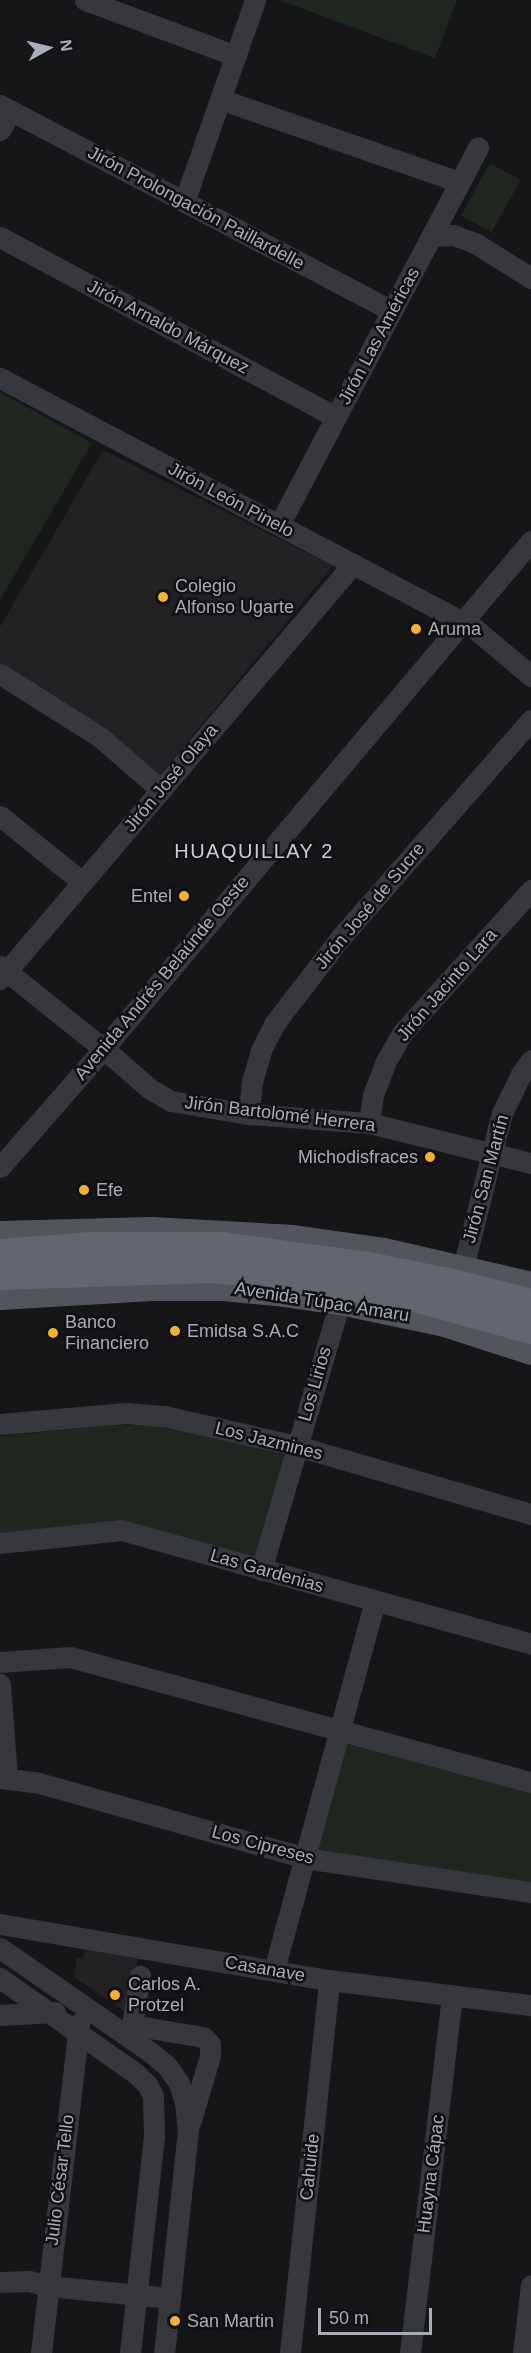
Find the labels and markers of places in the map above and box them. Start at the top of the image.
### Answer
place label: Colegio Alfonso Ugarte [175,576,294,618]
marker: Colegio Alfonso Ugarte [156,590,170,604]
place label: Aruma [428,618,481,640]
marker: Aruma [409,622,423,636]
place label: Entel [131,885,172,907]
marker: Entel [177,889,191,903]
place label: Michodisfraces [298,1146,418,1168]
marker: Michodisfraces [423,1150,437,1164]
place label: Efe [96,1179,123,1201]
marker: Efe [77,1183,91,1197]
place label: Banco Financiero [65,1312,149,1354]
place label: Emidsa S.A.C [187,1320,299,1342]
marker: Emidsa S.A.C [168,1324,182,1338]
marker: Banco Financiero [46,1326,60,1340]
place label: Carlos A. Protzel [128,1974,202,2016]
marker: Carlos A. Protzel [106,1986,124,2004]
place label: San Martin [187,2310,274,2332]
marker: San Martin [168,2314,182,2328]

